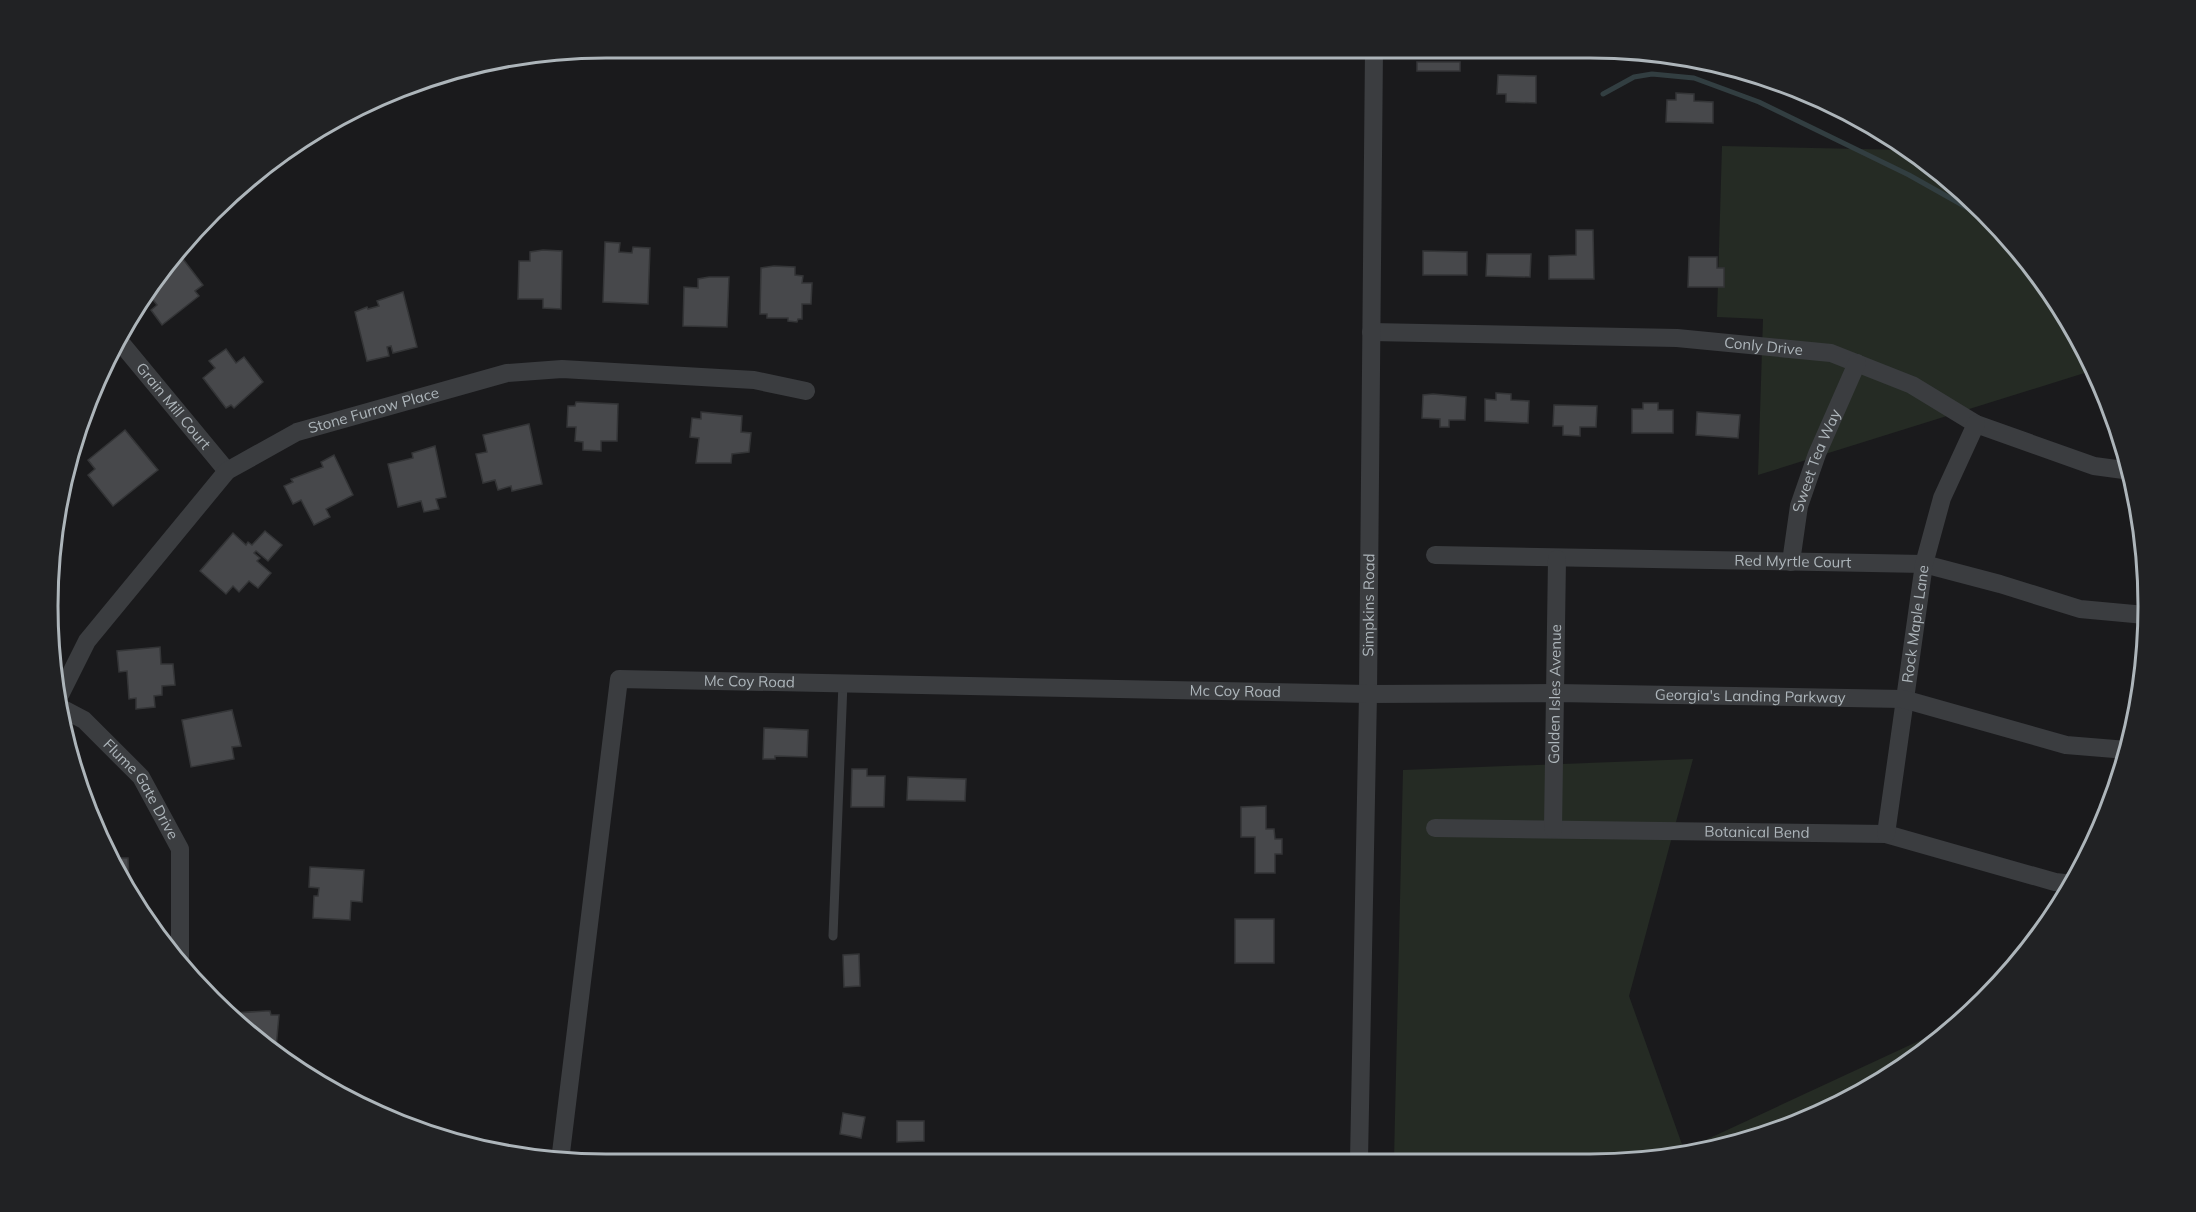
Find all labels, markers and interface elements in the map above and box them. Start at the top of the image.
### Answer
street label: Conly Drive [1723,333,1804,359]
street label: Grain Mill Court [132,358,215,453]
street label: Stone Furrow Place [306,383,441,437]
street label: Sweet Tea Way [1788,406,1845,514]
street label: Red Myrtle Court [1734,551,1852,572]
street label: Simpkins Road [1358,553,1378,657]
street label: Rock Maple Lane [1897,564,1933,684]
street label: Golden Isles Avenue [1544,624,1565,764]
street label: Mc Coy Road [704,671,795,692]
street label: Mc Coy Road [1190,680,1281,701]
street label: Georgia's Landing Parkway [1655,685,1846,707]
street label: Flume Gate Drive [99,735,183,843]
street label: Botanical Bend [1704,822,1810,842]

